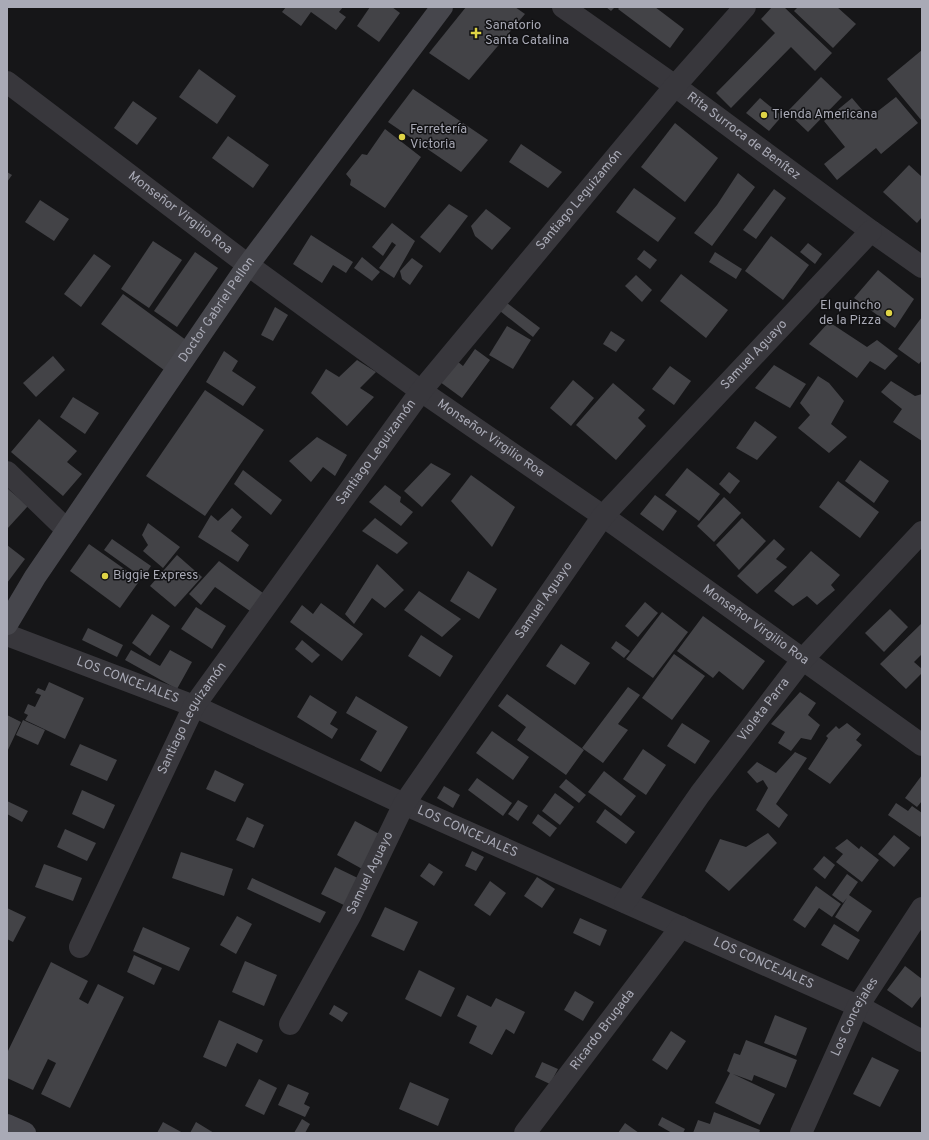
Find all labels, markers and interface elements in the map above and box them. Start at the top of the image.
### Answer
place label: Sanatorio Santa Catalina [485,18,569,49]
marker: Sanatorio Santa Catalina [470,27,482,39]
street label: Rita Surroca de Benítez [683,89,803,184]
place label: Tienda Americana [772,107,877,123]
marker: Tienda Americana [759,110,769,120]
place label: Ferretería Victoria [410,122,467,153]
marker: Ferretería Victoria [397,132,407,142]
street label: Santiago Leguizamón [533,147,626,254]
street label: Monseñor Virgilio Roa [124,168,235,258]
street label: Doctor Gabriel Pellon [176,254,259,366]
place label: El quincho de la Pizza [819,298,881,329]
marker: El quincho de la Pizza [884,308,894,318]
street label: Samuel Aguayo [718,317,791,393]
street label: Monseñor Virgilio Roa [434,396,547,481]
street label: Santiago Leguizamón [333,397,420,509]
street label: Samuel Aguayo [512,559,577,642]
place label: Biggie Express [113,568,198,584]
marker: Biggie Express [100,571,110,581]
street label: Monseñor Virgilio Roa [699,582,812,669]
street label: LOS CONCEJALES [74,654,181,708]
street label: Santiago Leguizamón [155,659,231,777]
street label: Violeta Parra [735,675,793,745]
street label: LOS CONCEJALES [414,803,520,861]
street label: Samuel Aguayo [344,829,397,917]
street label: LOS CONCEJALES [711,935,816,993]
street label: Los Concejales [828,975,882,1059]
street label: Ricardo Brugada [567,987,639,1074]

